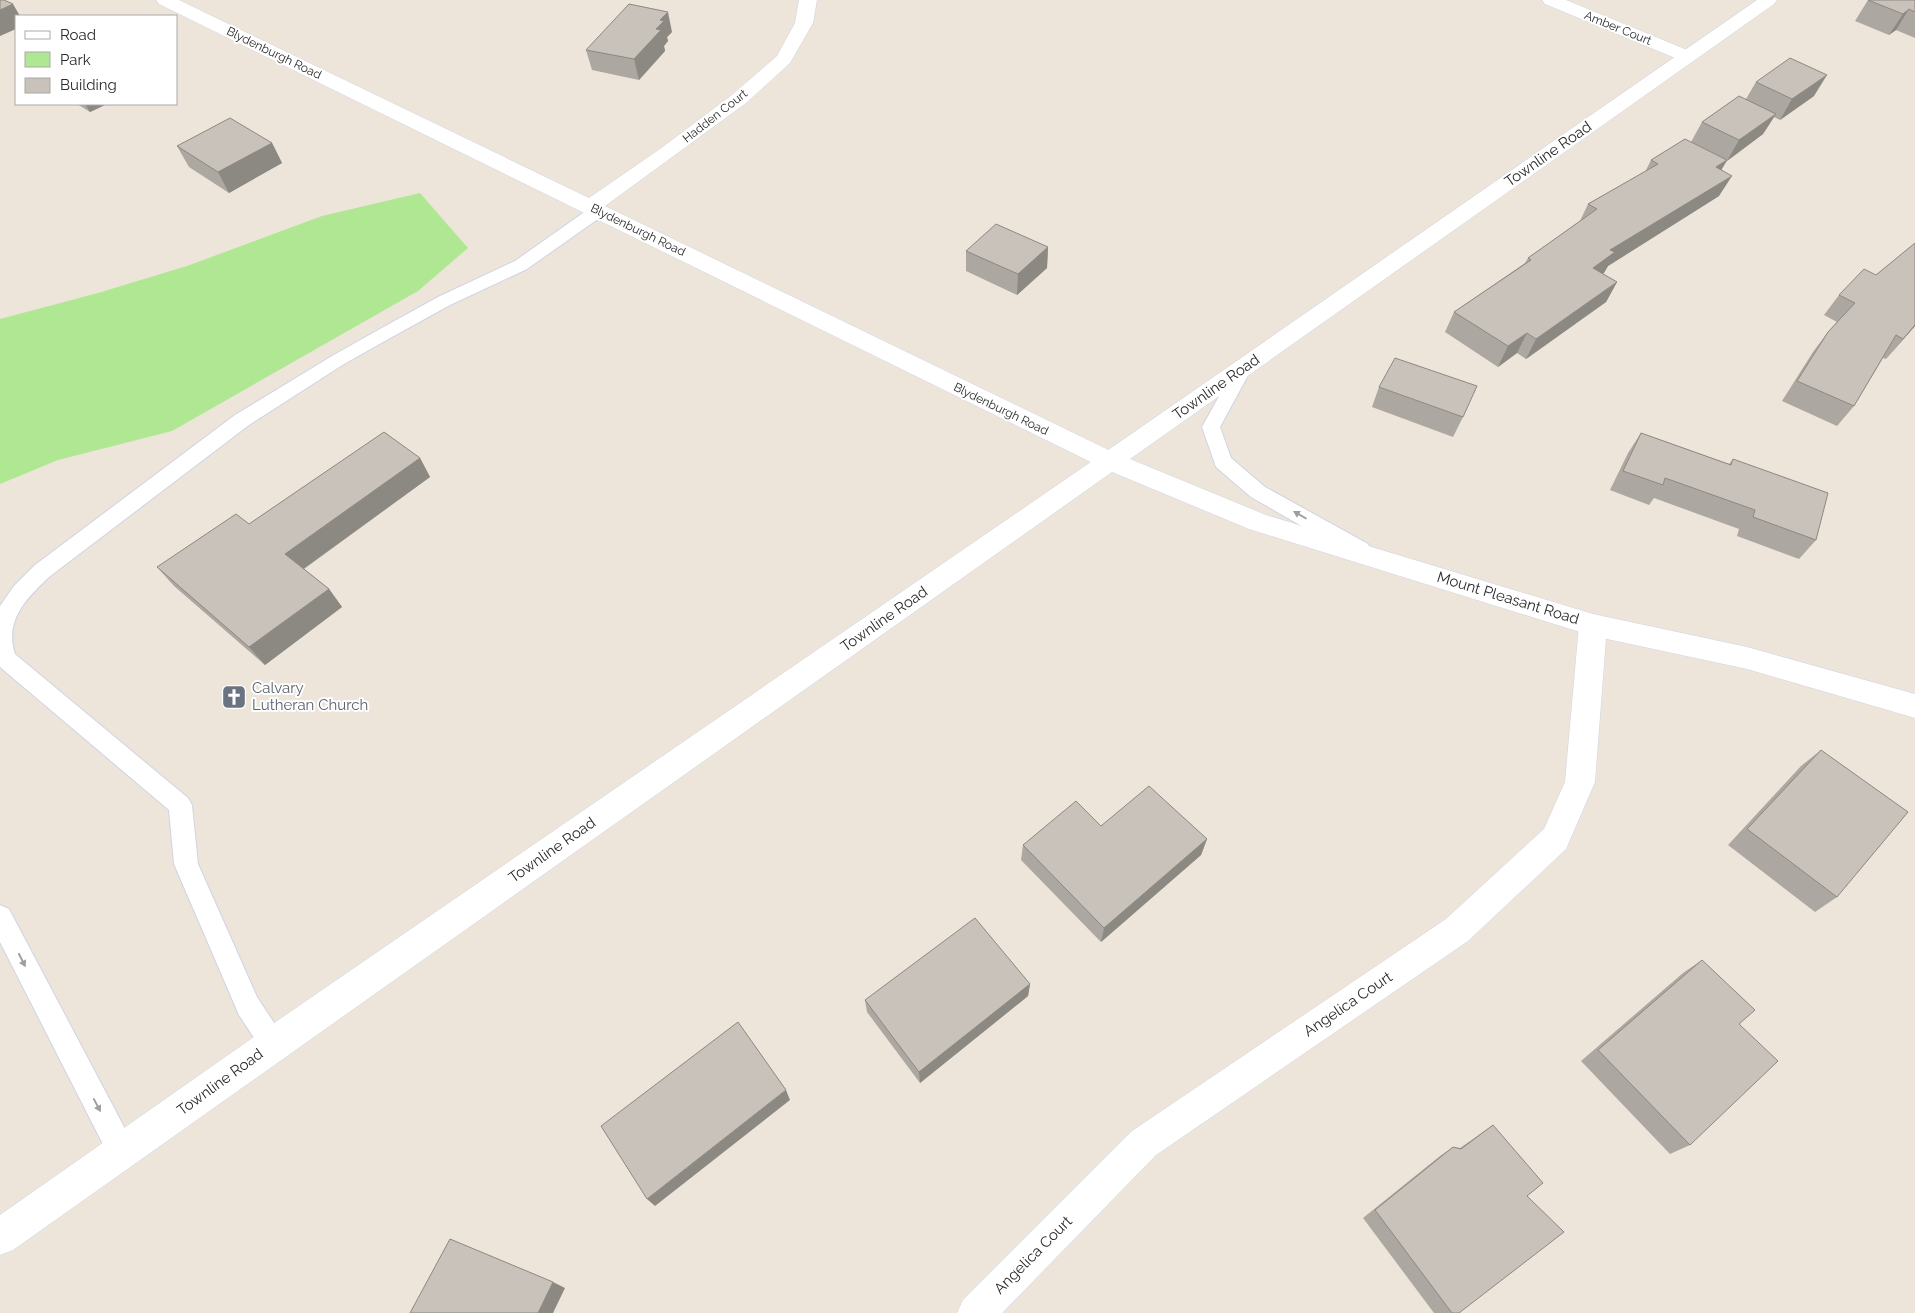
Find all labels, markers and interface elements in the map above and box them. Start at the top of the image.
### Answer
street label: Amber Court [1582,8,1654,48]
legend [15,15,178,105]
street label: Blydenburgh Road [224,24,324,82]
text: Road [60,26,96,44]
text: Park [60,51,91,69]
text: Building [60,76,117,94]
street label: Hadden Court [680,86,750,146]
street label: Townline Road [1501,117,1595,191]
street label: Blydenburgh Road [588,201,688,259]
street label: Townline Road [1169,350,1263,424]
street label: Blydenburgh Road [951,380,1051,438]
one-way arrow [1293,511,1306,520]
street label: Mount Pleasant Road [1435,568,1581,628]
street label: Townline Road [837,582,931,656]
place label: Calvary Lutheran Church [252,679,368,714]
church icon: Calvary Lutheran Church [221,684,247,710]
street label: Townline Road [505,813,599,887]
one-way arrow [18,953,26,967]
street label: Angelica Court [1300,968,1396,1040]
street label: Townline Road [174,1045,266,1119]
one-way arrow [93,1097,101,1112]
street label: Angelica Court [990,1212,1076,1298]

